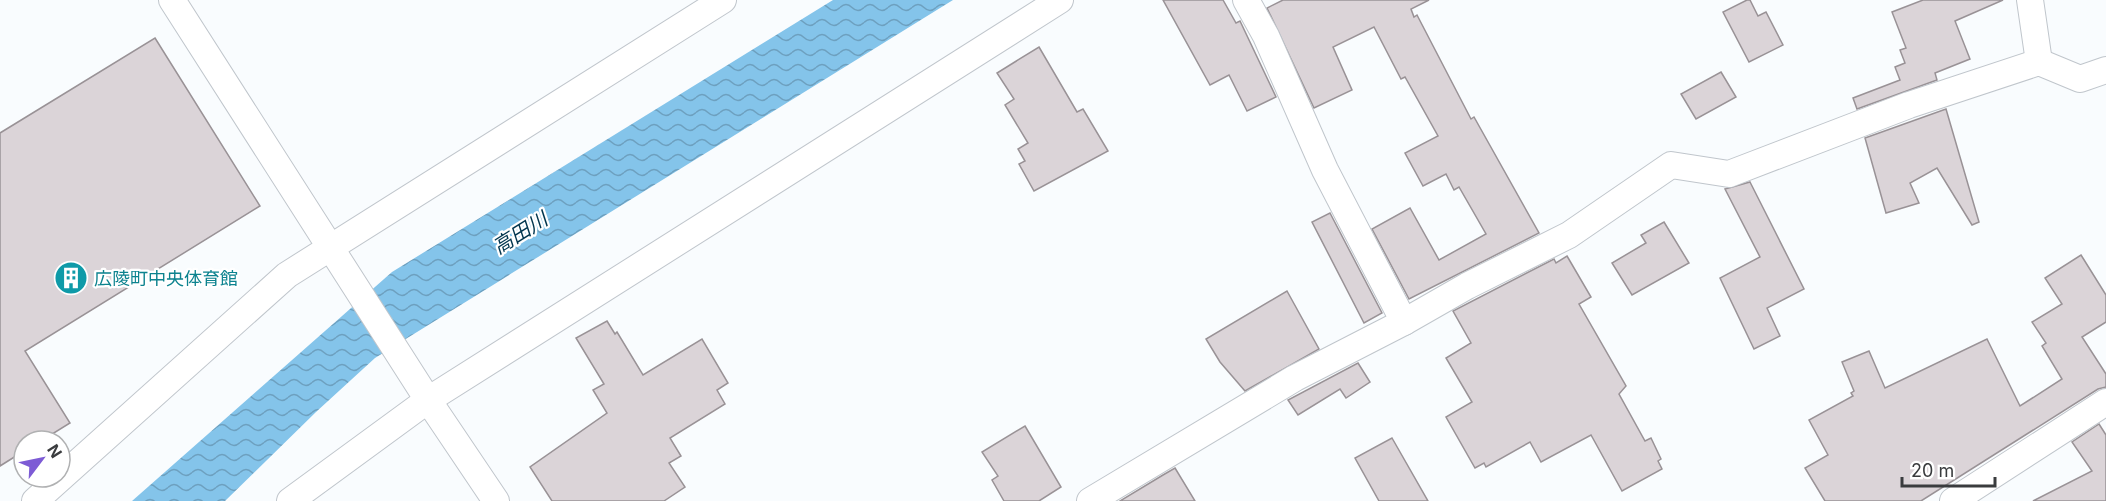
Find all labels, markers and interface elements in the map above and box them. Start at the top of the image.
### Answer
water label: 高田川 [488,206,553,259]
building icon: 広陵町中央体育館 [53,260,89,296]
place label: 広陵町中央体育館 [94,268,238,289]
north arrow [12,429,72,489]
text: N [43,441,66,462]
scale bar [1902,450,1995,488]
text: 20 m [1911,460,1954,481]

